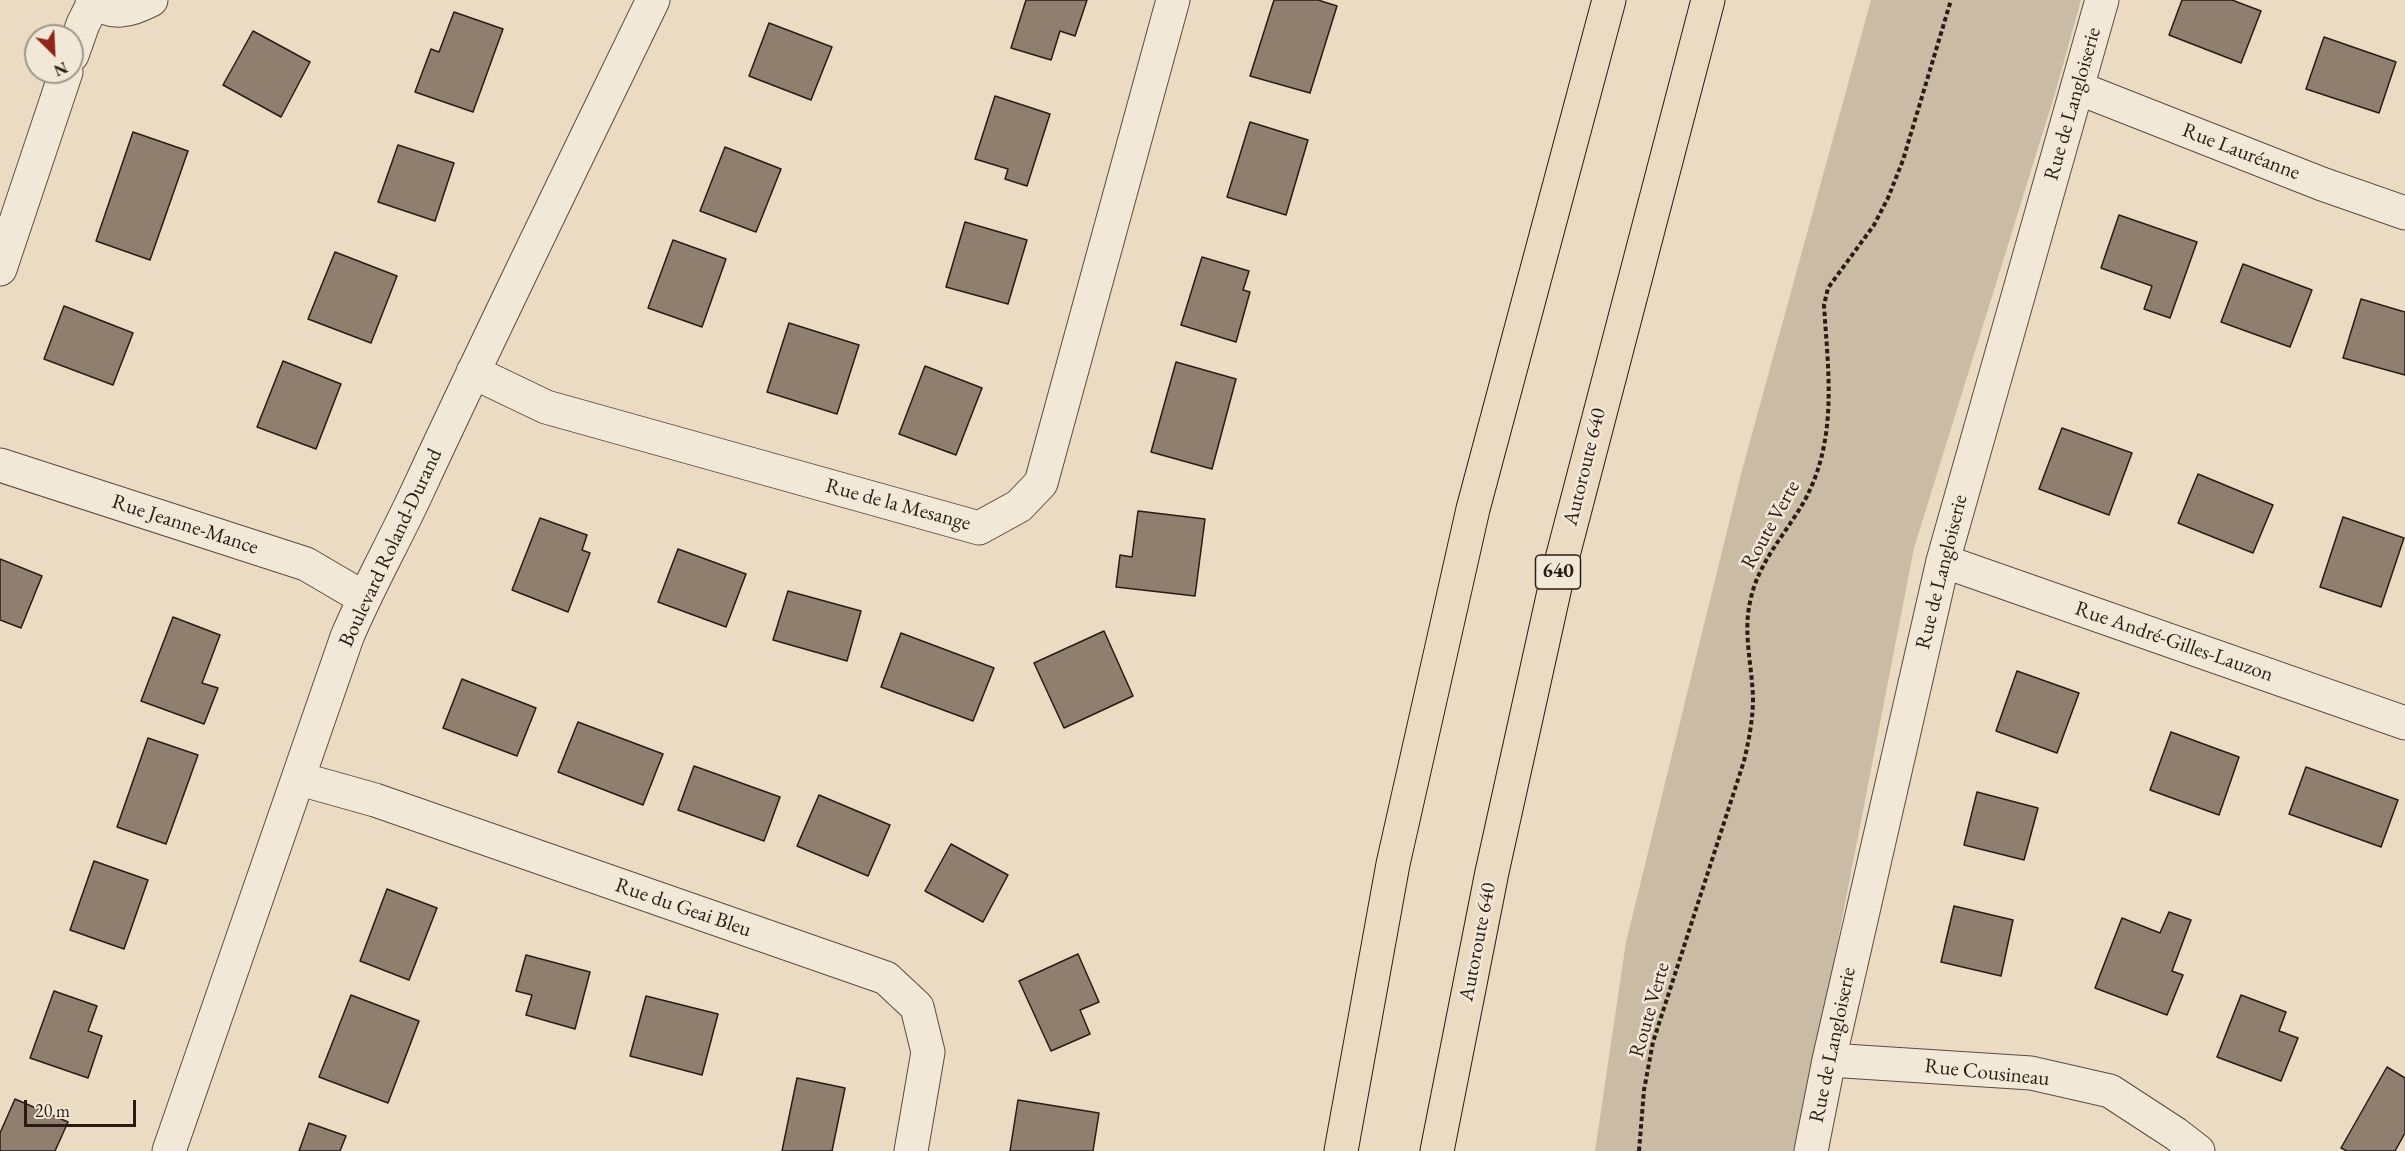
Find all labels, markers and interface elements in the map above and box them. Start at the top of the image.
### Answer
north arrow [24,24,84,84]
street label: Rue de Langloiserie [2039,24,2107,184]
text: N [51,57,71,81]
street label: Rue Lauréanne [2179,118,2303,186]
street label: Autoroute 640 [1558,406,1612,528]
street label: Boulevard Roland-Durand [334,445,448,651]
street label: Rue de la Mesange [823,474,973,536]
street label: Route Verte [1736,476,1806,574]
street label: Rue Jeanne-Mance [109,489,261,561]
street label: Rue de Langloiserie [1911,492,1973,652]
road number: 640 [1536,555,1580,589]
street label: Rue André-Gilles-Lauzon [2072,596,2276,688]
street label: Rue du Geai Bleu [612,873,754,943]
street label: Autoroute 640 [1454,881,1502,1003]
street label: Route Verte [1624,960,1676,1060]
street label: Rue de Langloiserie [1804,965,1862,1125]
street label: Rue Cousineau [1923,1054,2051,1092]
scale bar [27,1088,140,1126]
text: 20 m [35,1099,70,1122]

